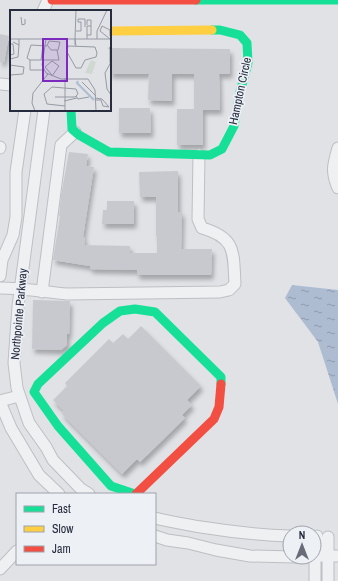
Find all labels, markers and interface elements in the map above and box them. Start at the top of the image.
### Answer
inset map [10,10,111,111]
street label: Hampton Circle [225,56,255,126]
street label: Northpointe Parkway [7,267,31,360]
legend [16,493,156,565]
text: Fast [52,501,71,517]
text: Slow [52,521,74,537]
north arrow [282,525,322,565]
text: N [299,528,305,542]
text: Jam [52,541,71,557]

